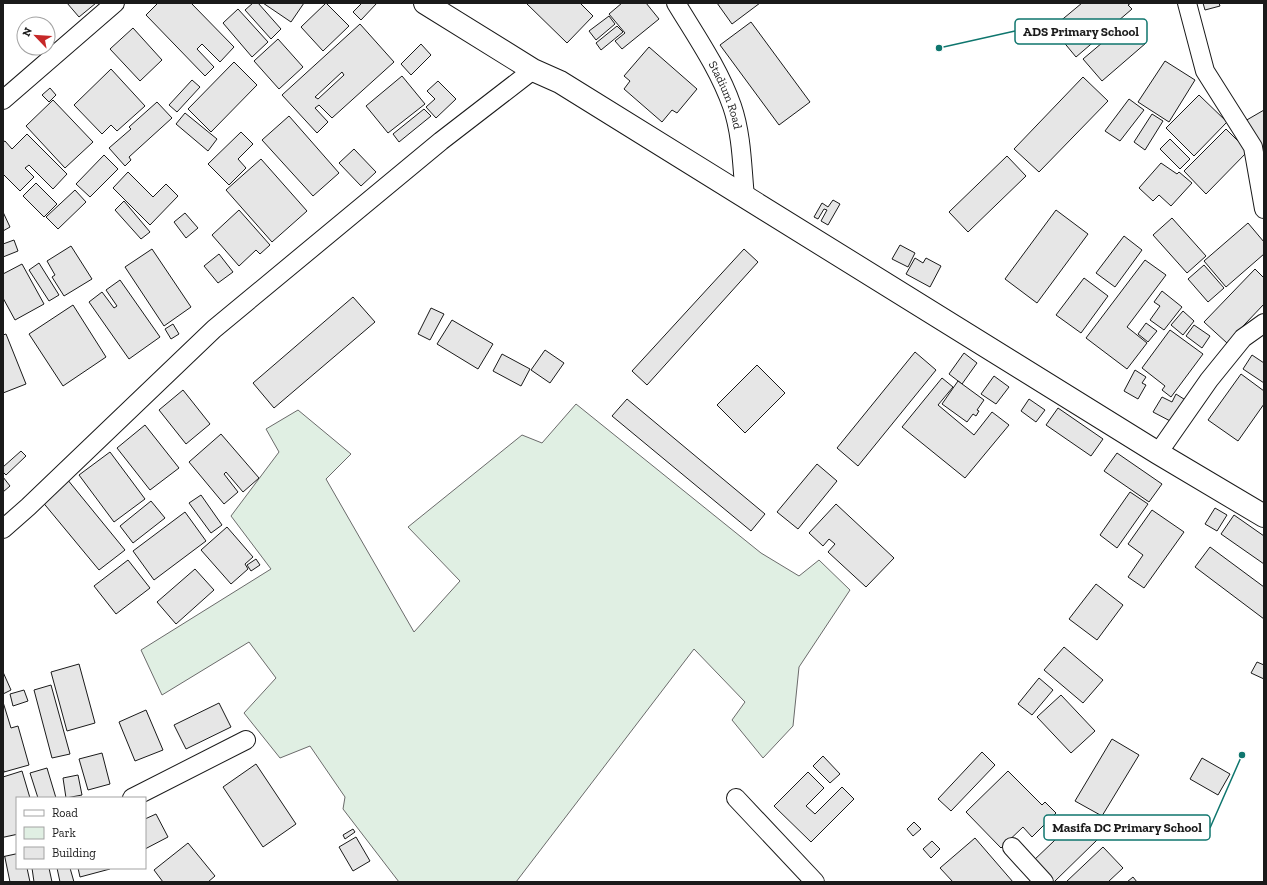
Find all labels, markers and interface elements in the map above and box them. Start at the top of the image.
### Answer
north arrow [16,16,56,56]
callout: ADS Primary School [1015,19,1147,44]
text: ADS Primary School [1023,24,1139,39]
text: N [20,25,35,39]
street label: Stadium Road [706,59,745,131]
legend [16,797,146,869]
text: Road [52,806,78,820]
callout: Masifa DC Primary School [1044,815,1210,840]
text: Masifa DC Primary School [1052,820,1202,835]
text: Park [52,826,77,840]
text: Building [52,846,96,860]

